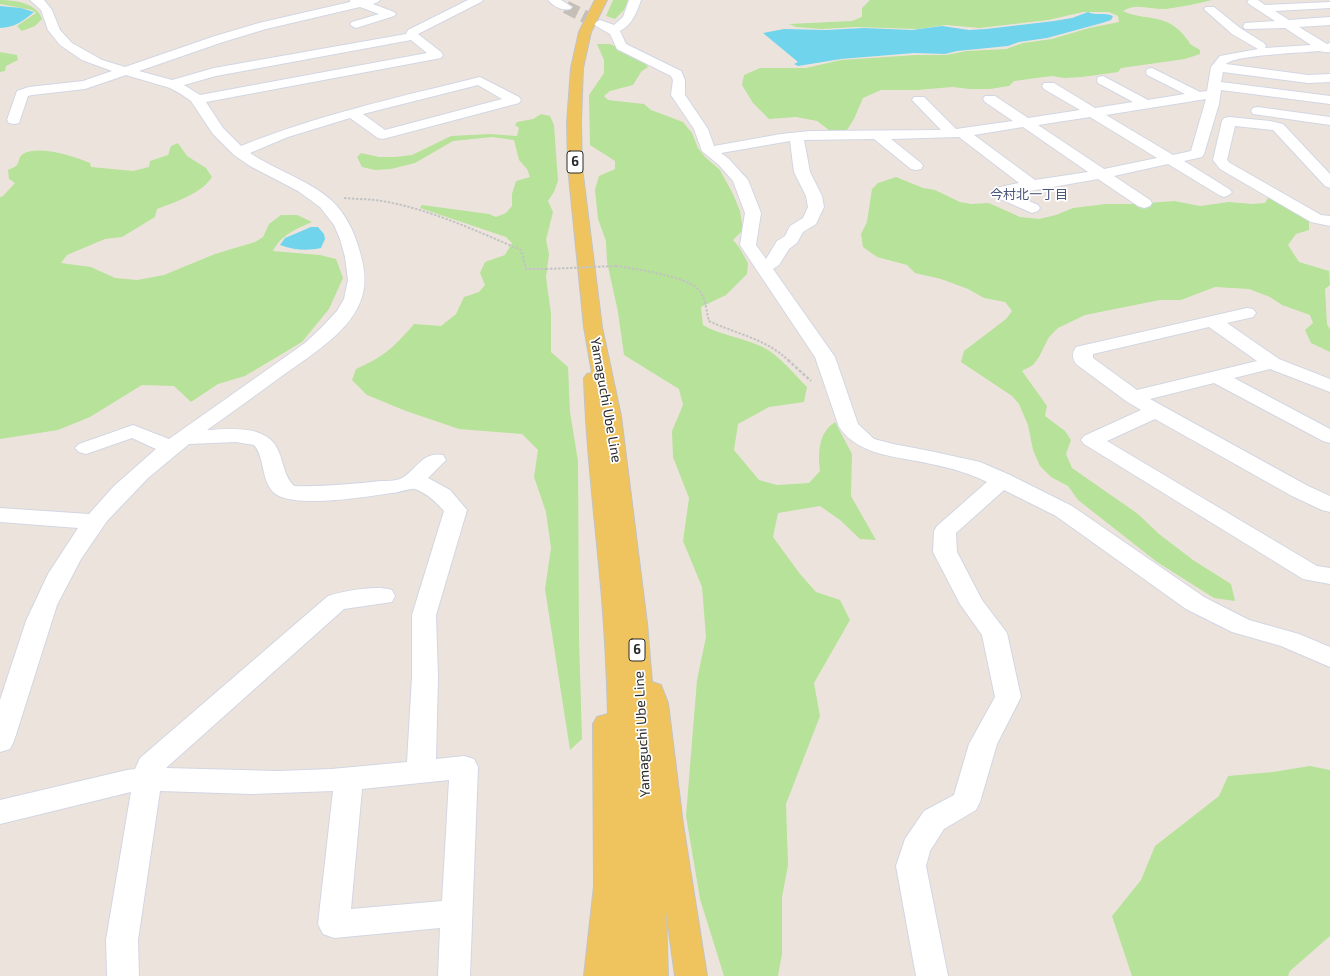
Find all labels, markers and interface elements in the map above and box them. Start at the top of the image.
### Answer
road number: 6 [567,151,583,173]
district label: 今村北一丁目 [990,187,1068,203]
street label: Yamaguchi Ube Line [587,336,625,464]
road number: 6 [629,639,645,661]
street label: Yamaguchi Ube Line [630,670,654,798]

